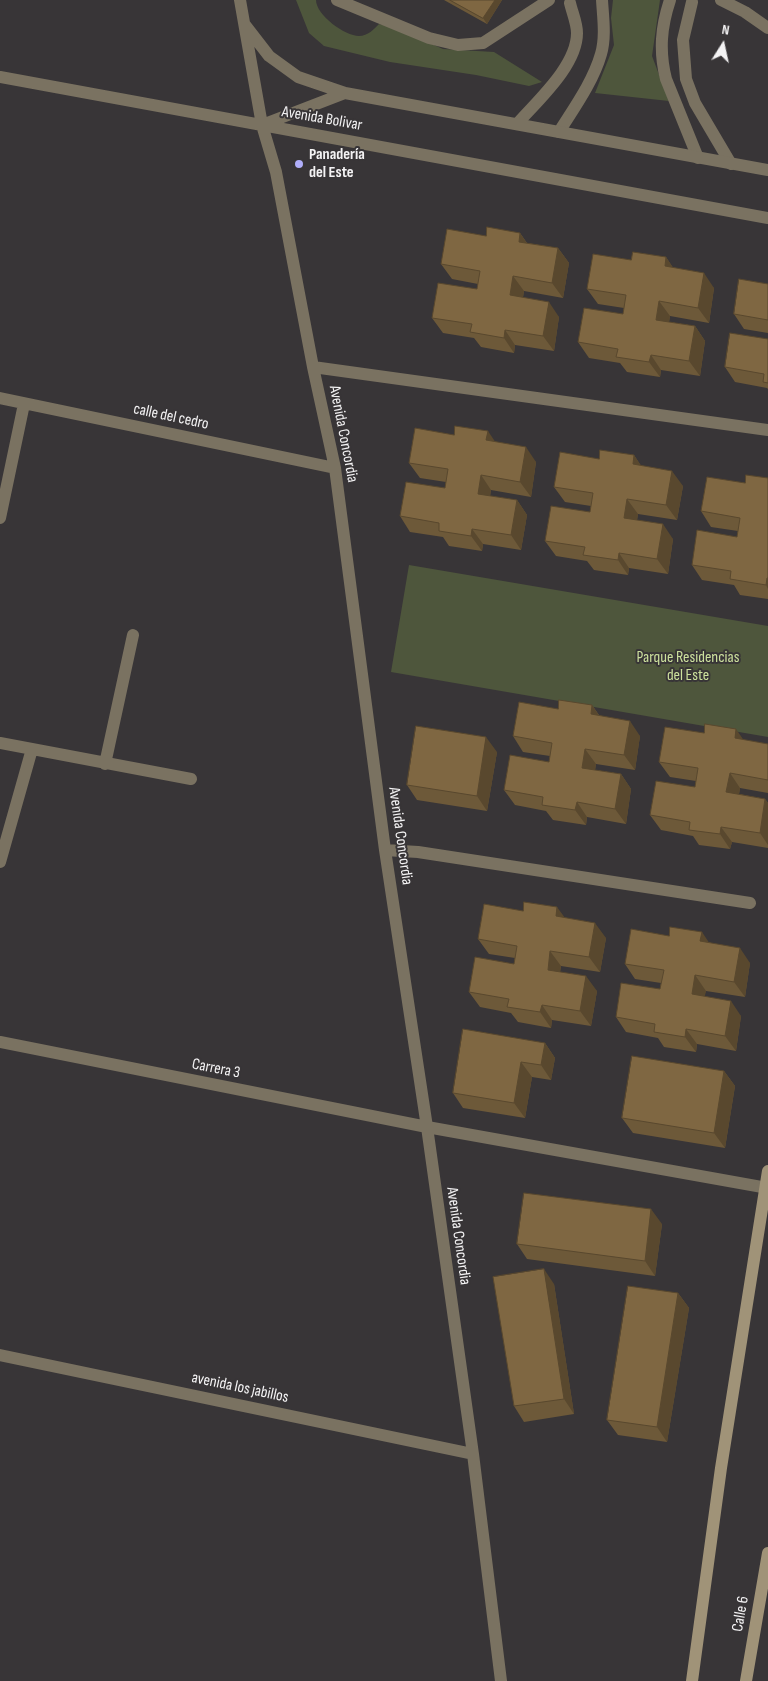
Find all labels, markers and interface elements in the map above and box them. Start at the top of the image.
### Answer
north arrow [698,20,748,70]
text: N [721,21,731,39]
street label: Avenida Bolivar [280,103,364,135]
place label: Panadería del Este [309,145,365,183]
marker: Panadería del Este [293,158,305,170]
street label: Avenida Concordia [324,384,362,484]
street label: calle del cedro [132,400,210,434]
park label: Parque Residencias del Este [637,648,739,686]
street label: Avenida Concordia [384,786,416,886]
street label: Carrera 3 [190,1055,242,1083]
street label: Avenida Concordia [442,1186,474,1286]
street label: avenida los jabillos [190,1368,290,1408]
street label: Calle 6 [728,1595,754,1633]

